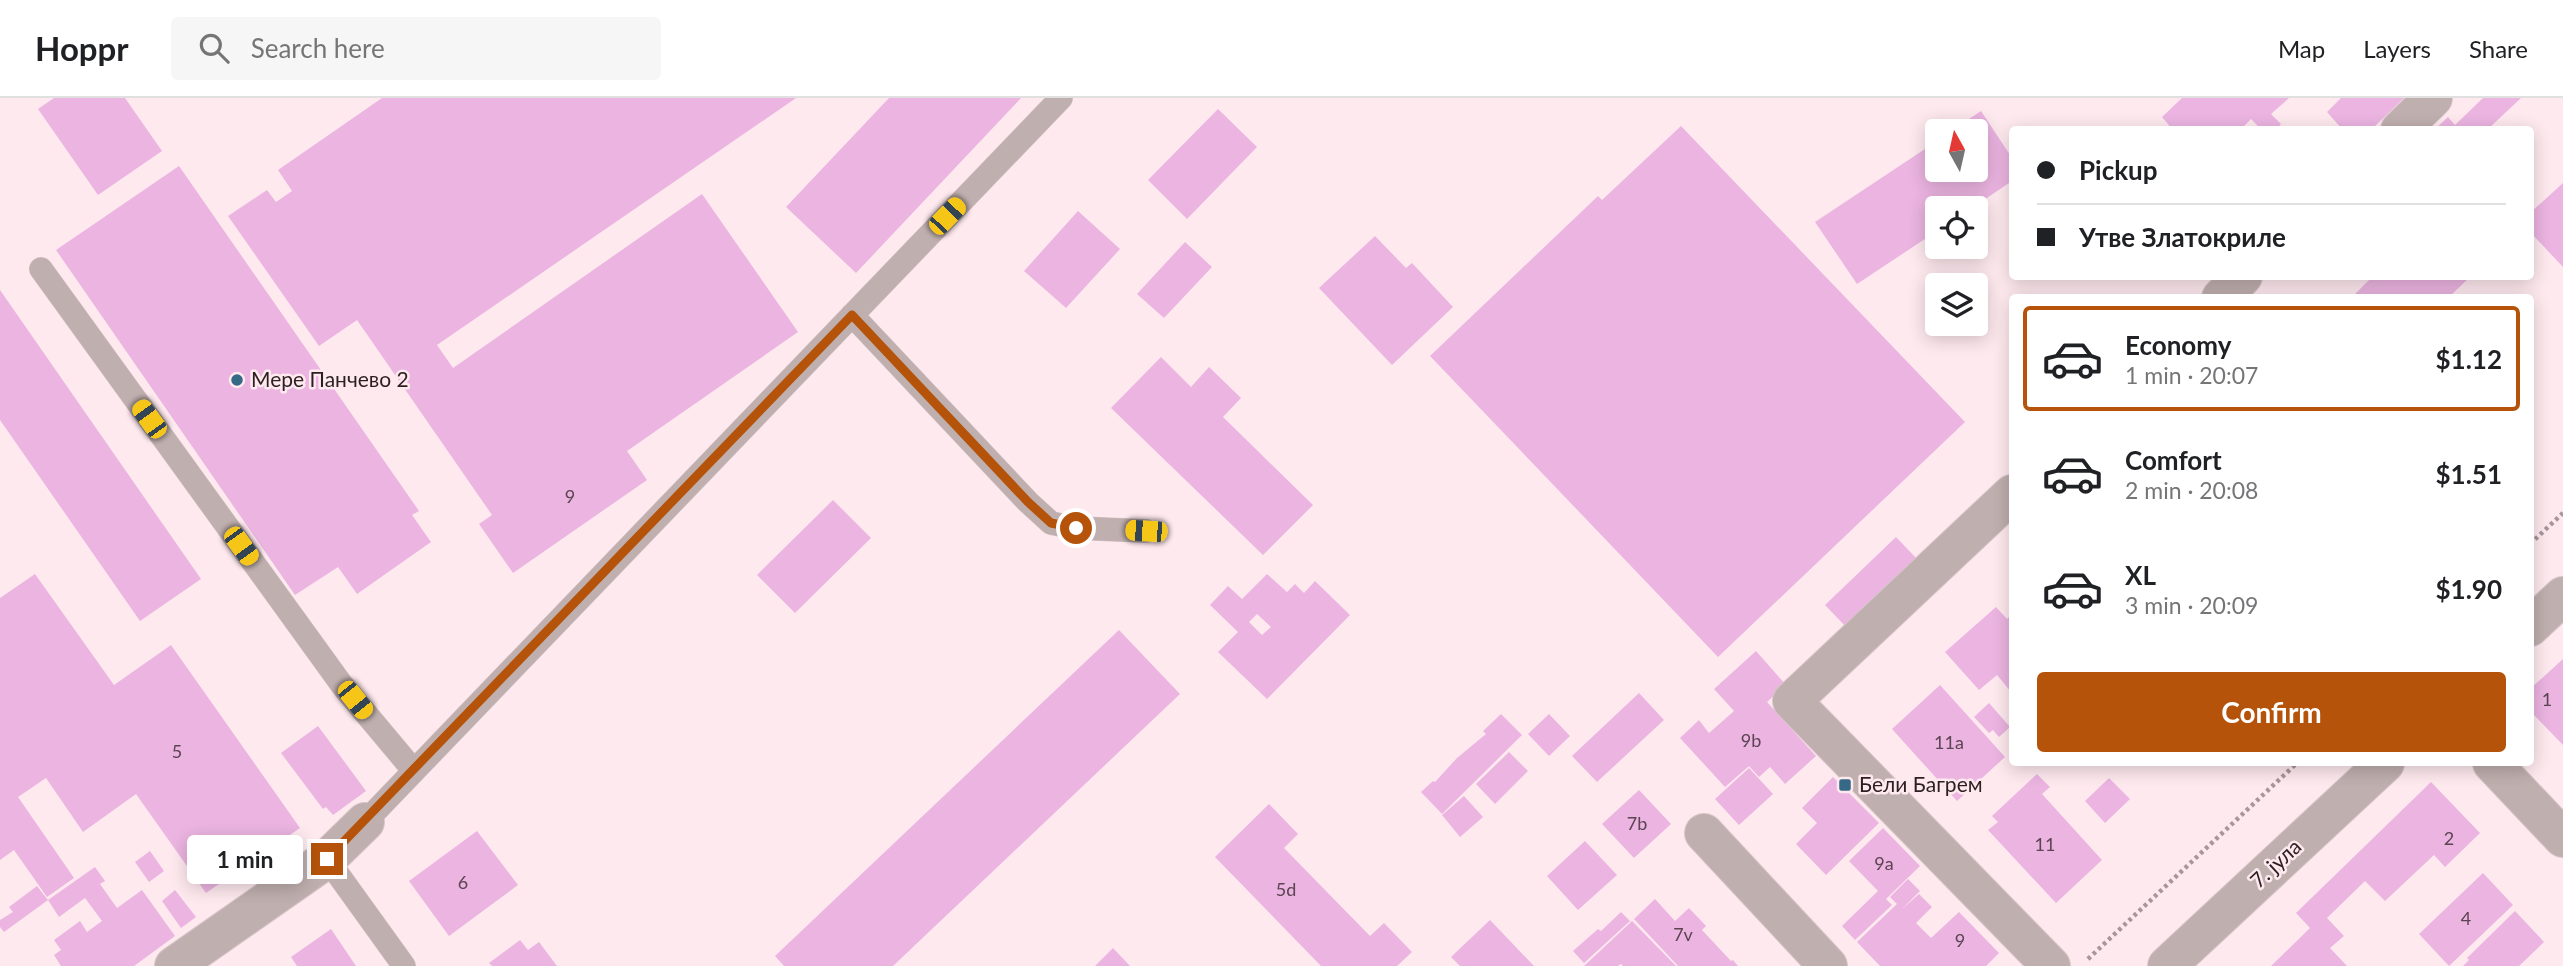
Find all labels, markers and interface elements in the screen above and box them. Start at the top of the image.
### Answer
search box [171,17,661,80]
text: Hoppr [35,28,129,68]
icon: search [195,29,233,67]
text: Search here [251,32,385,64]
text: Map [2278,34,2325,63]
text: Layers [2363,34,2431,63]
text: Share [2469,34,2528,63]
north arrow [1925,119,1988,182]
map controls [1925,119,1988,336]
text: Pickup [2079,154,2158,186]
car [925,194,970,238]
button: locate [1925,196,1988,259]
text: Утве Златокриле [2079,221,2286,253]
button: layers [1925,273,1988,336]
icon: car [2041,327,2104,390]
text: Economy [2125,329,2231,361]
text: $1.12 [2436,343,2502,375]
text: 1 min · 20:07 [2125,361,2258,389]
place label: Мере Панчево 2 [251,366,409,391]
marker: Мере Панчево 2 [229,372,245,388]
car [129,396,170,442]
icon: car [2041,442,2104,505]
text: Comfort [2125,444,2222,476]
text: $1.51 [2436,458,2502,490]
text: 2 min · 20:08 [2125,476,2258,504]
house number: 9 [565,485,575,507]
route start [1060,512,1092,544]
car [1125,519,1168,543]
car [221,523,262,569]
icon: car [2041,557,2104,620]
text: XL [2125,559,2156,591]
text: $1.90 [2436,573,2502,605]
text: 3 min · 20:09 [2125,591,2258,619]
button: Confirm [2037,672,2506,752]
car [334,677,377,723]
house number: 1 [2542,688,2552,710]
house number: 9b [1741,729,1761,751]
house number: 11a [1934,731,1964,753]
house number: 5 [172,740,182,762]
place label: Бели Багрем [1859,771,1983,796]
marker: Бели Багрем [1837,777,1853,793]
house number: 7b [1627,812,1647,834]
house number: 2 [2444,827,2454,849]
house number: 11 [2035,833,2055,855]
street label: 7. јула [2244,833,2305,893]
callout: 1 min [187,834,302,884]
route end [311,843,343,875]
text: 1 min [216,845,274,873]
house number: 9a [1874,852,1894,874]
house number: 6 [458,871,468,893]
house number: 5d [1276,878,1296,900]
house number: 4 [2461,907,2471,929]
house number: 7v [1673,923,1694,945]
house number: 9 [1955,929,1965,951]

